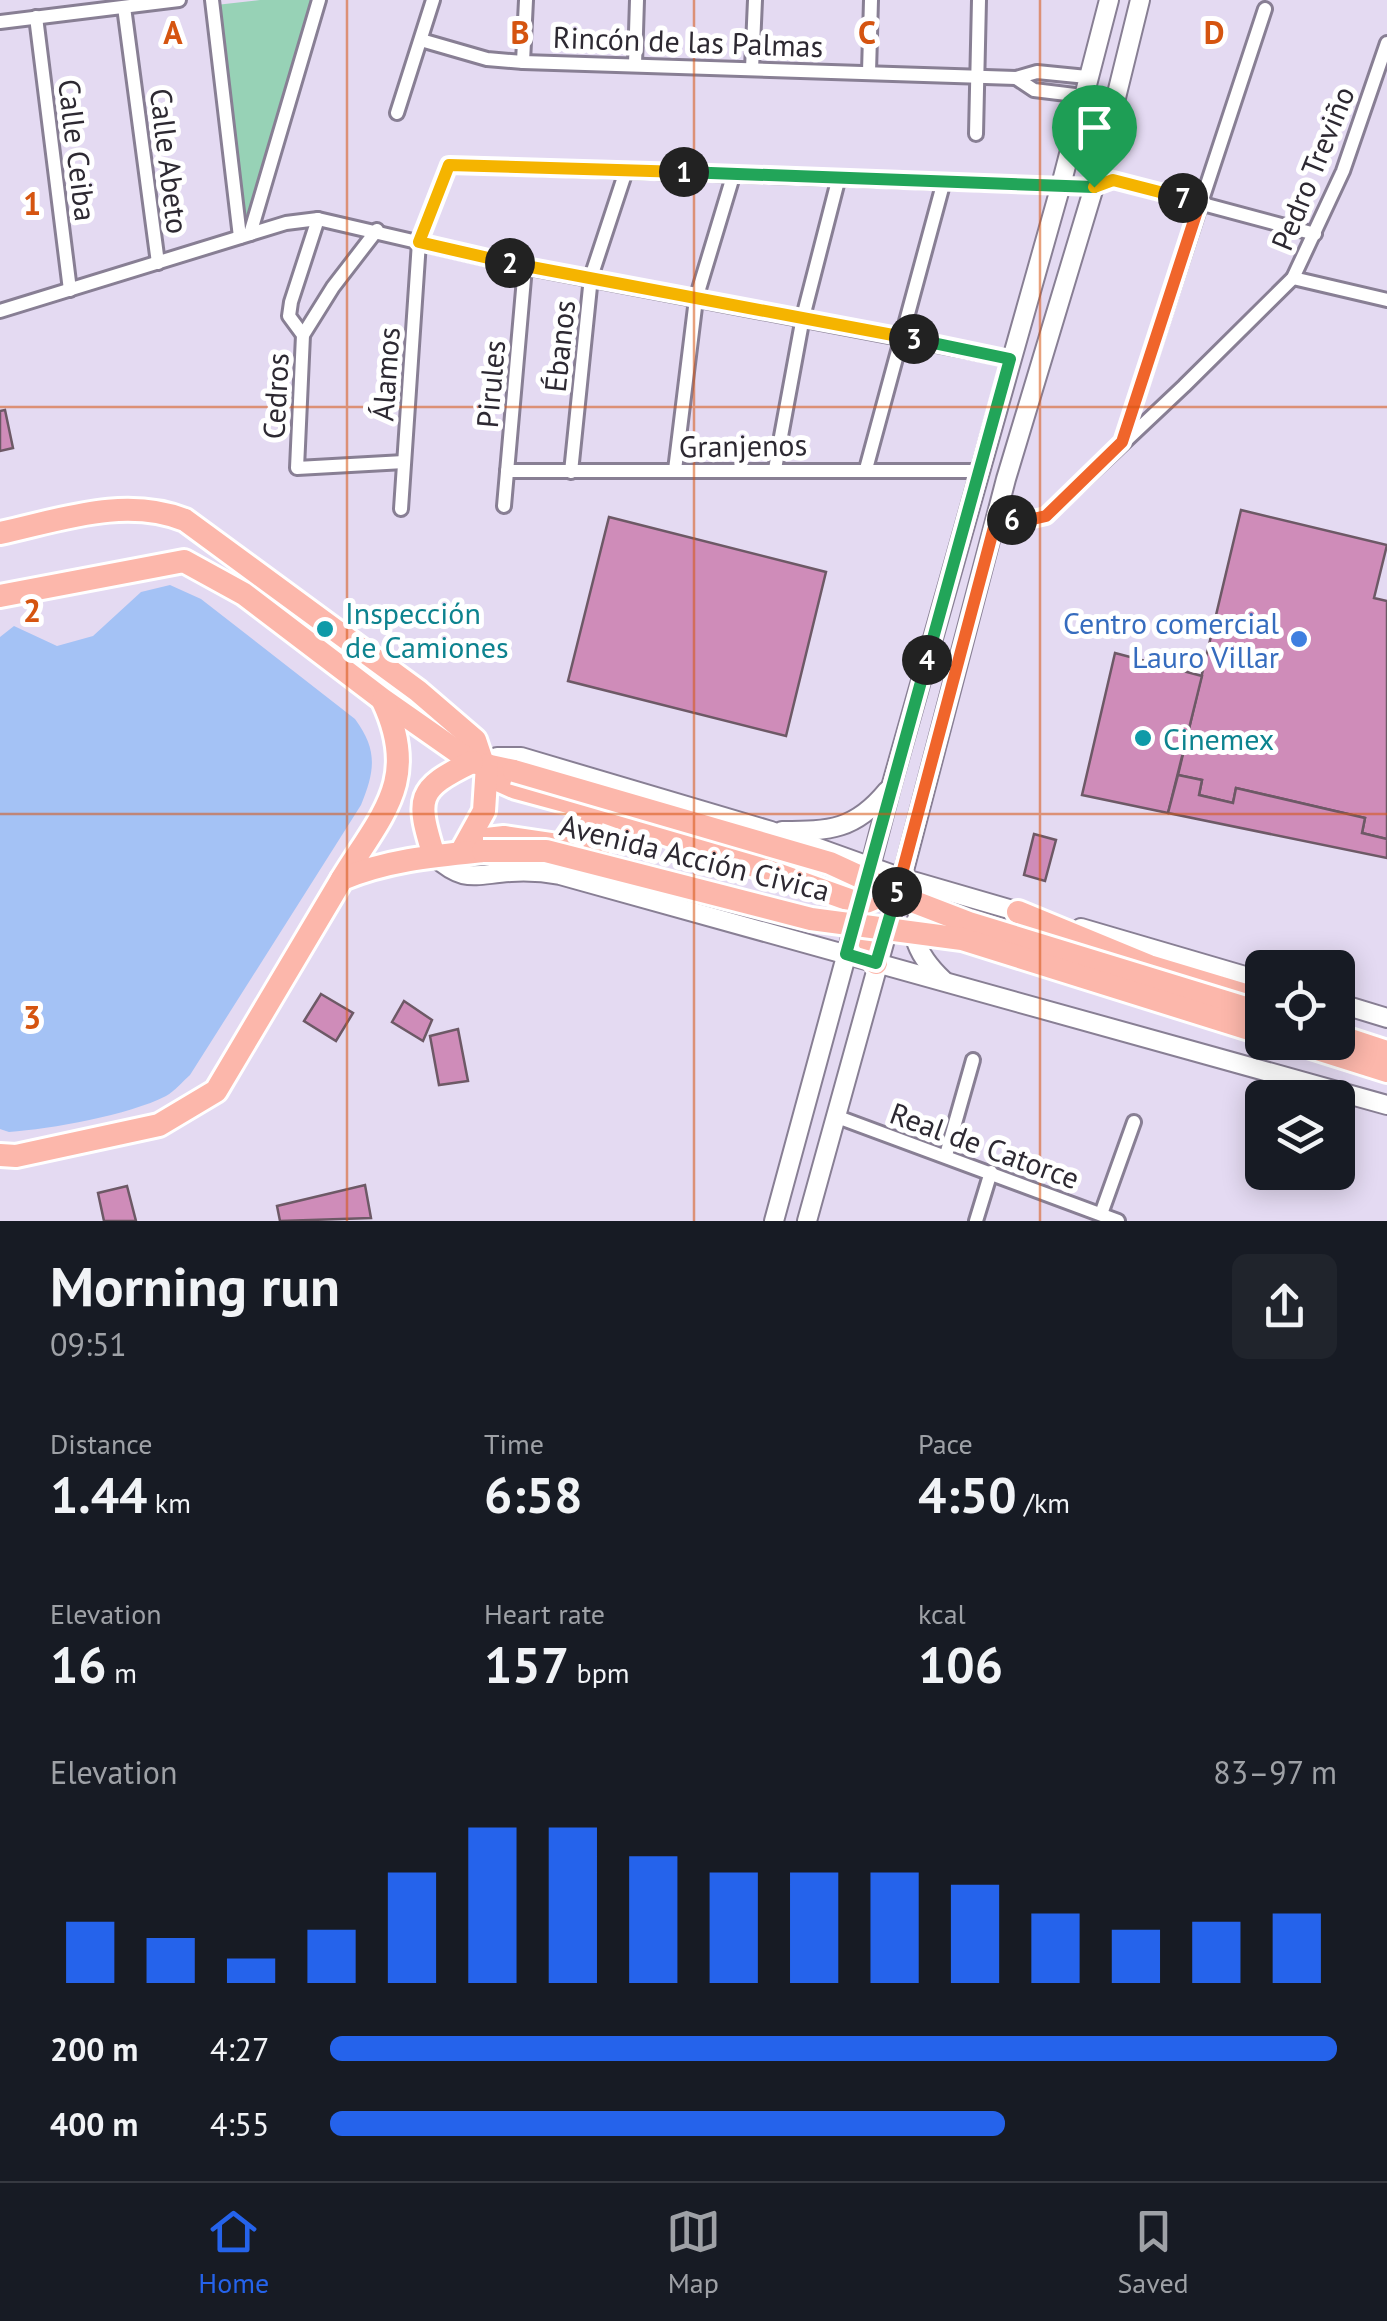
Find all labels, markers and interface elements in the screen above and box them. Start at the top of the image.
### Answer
text: A [163,11,183,53]
text: B [511,11,529,53]
text: C [858,11,876,53]
text: D [1204,11,1224,53]
street label: Rincón de las Palmas [552,17,824,65]
street label: Calle Ceiba [50,77,106,223]
street label: Pedro Treviño [1261,80,1363,256]
pin [1052,85,1137,188]
street label: Calle Abeto [142,86,198,236]
icon: arrive [1067,100,1122,155]
pin: 1 [659,147,709,197]
text: 1 [676,153,692,190]
pin: 7 [1158,173,1208,223]
text: 7 [1175,179,1191,216]
text: 1 [23,182,41,224]
pin: 2 [485,238,535,288]
text: 2 [502,244,518,281]
street label: Ébanos [535,298,583,394]
pin: 3 [889,314,939,364]
text: 3 [906,320,922,357]
street label: Álamos [362,326,408,422]
street label: Pirules [467,339,513,429]
street label: Cedros [253,352,297,440]
street label: Granjenos [679,424,807,466]
pin: 6 [987,495,1037,545]
text: 6 [1004,501,1020,538]
text: 2 [23,589,41,631]
place label: Inspección de Camiones [345,593,509,666]
place label: Centro comercial Lauro Villar [1063,603,1279,676]
marker: Inspección de Camiones [314,618,336,640]
marker: Centro comercial Lauro Villar [1288,628,1310,650]
pin: 4 [902,635,952,685]
text: 4 [919,641,935,678]
place label: Cinemex [1163,719,1274,758]
marker: Cinemex [1132,727,1154,749]
street label: Avenida Acción Civica [556,805,834,909]
pin: 5 [872,867,922,917]
text: 5 [889,873,905,910]
map controls [1245,950,1355,1190]
button: locate [1245,950,1355,1060]
text: 3 [23,996,41,1038]
button: layers [1245,1080,1355,1190]
street label: Real de Catorce [885,1093,1085,1197]
text: Morning run [50,1250,340,1321]
button: share [1232,1254,1337,1359]
text: 09:51 [50,1323,127,1365]
text: Distance [50,1425,153,1462]
text: Time [484,1425,544,1462]
text: Pace [918,1425,973,1462]
text: 1.44 [50,1462,147,1527]
text: 6:58 [484,1462,583,1527]
text: 4:50 [918,1462,1017,1527]
text: km [147,1484,191,1521]
text: /km [1017,1484,1070,1521]
text: Elevation [50,1595,162,1632]
text: Heart rate [484,1595,605,1632]
text: kcal [918,1595,966,1632]
text: 16 [50,1632,107,1697]
text: 157 [484,1632,569,1697]
text: 106 [918,1632,1003,1697]
text: m [107,1654,137,1691]
text: bpm [569,1654,630,1691]
text: Elevation [50,1751,177,1793]
text: 83–97 m [1213,1751,1337,1793]
text: 200 m [50,2028,138,2070]
text: 4:27 [210,2028,269,2070]
text: 400 m [50,2103,138,2145]
text: 4:55 [210,2103,269,2145]
tab: Home [198,2204,269,2301]
tab: Map [666,2204,721,2301]
tab: Saved [1117,2204,1189,2301]

